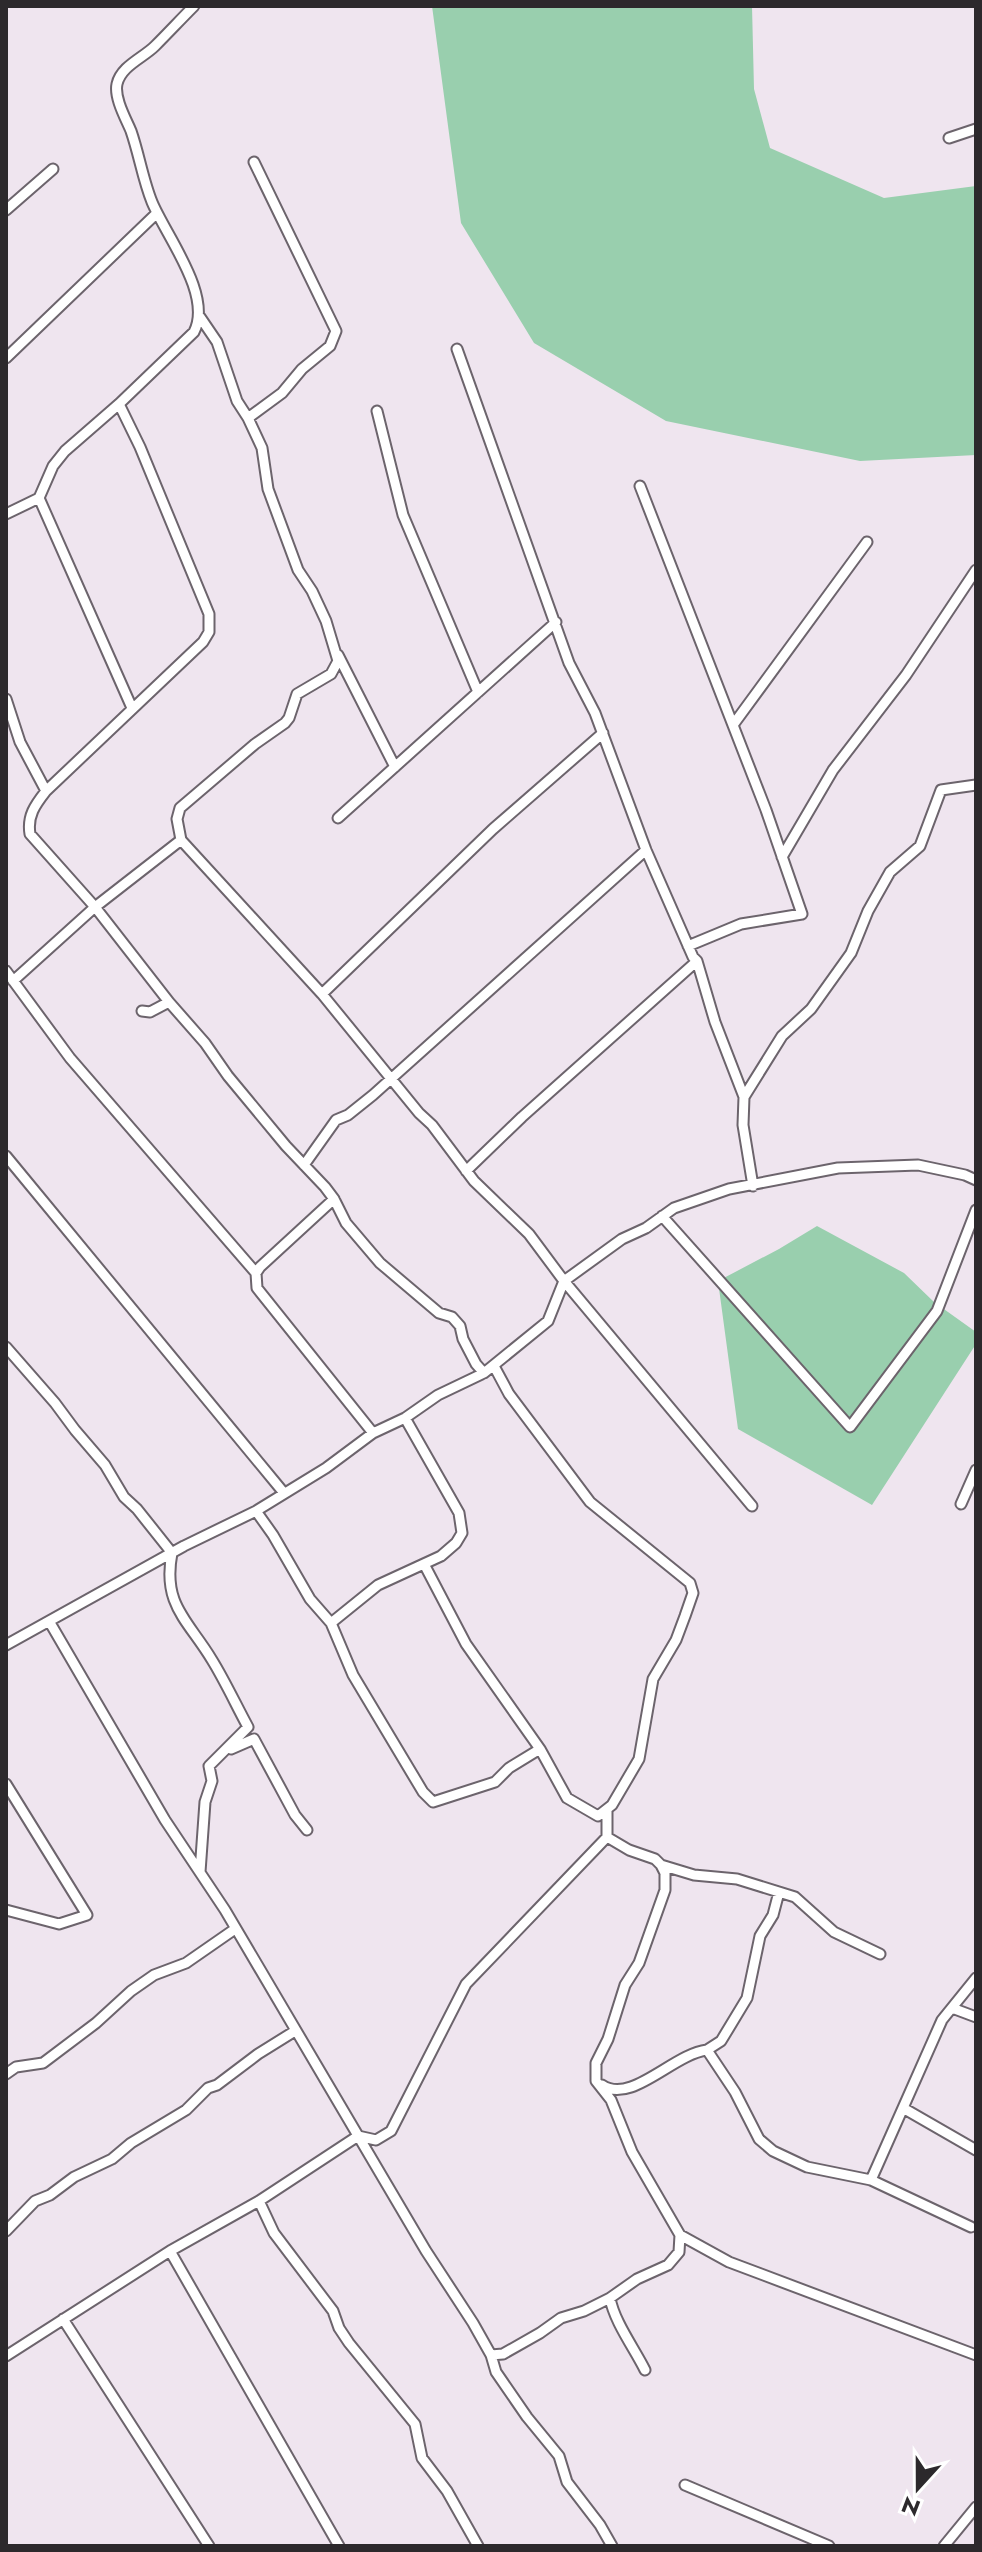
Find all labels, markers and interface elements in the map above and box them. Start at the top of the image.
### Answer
north arrow [878,2448,958,2528]
text: N [897,2489,925,2525]

